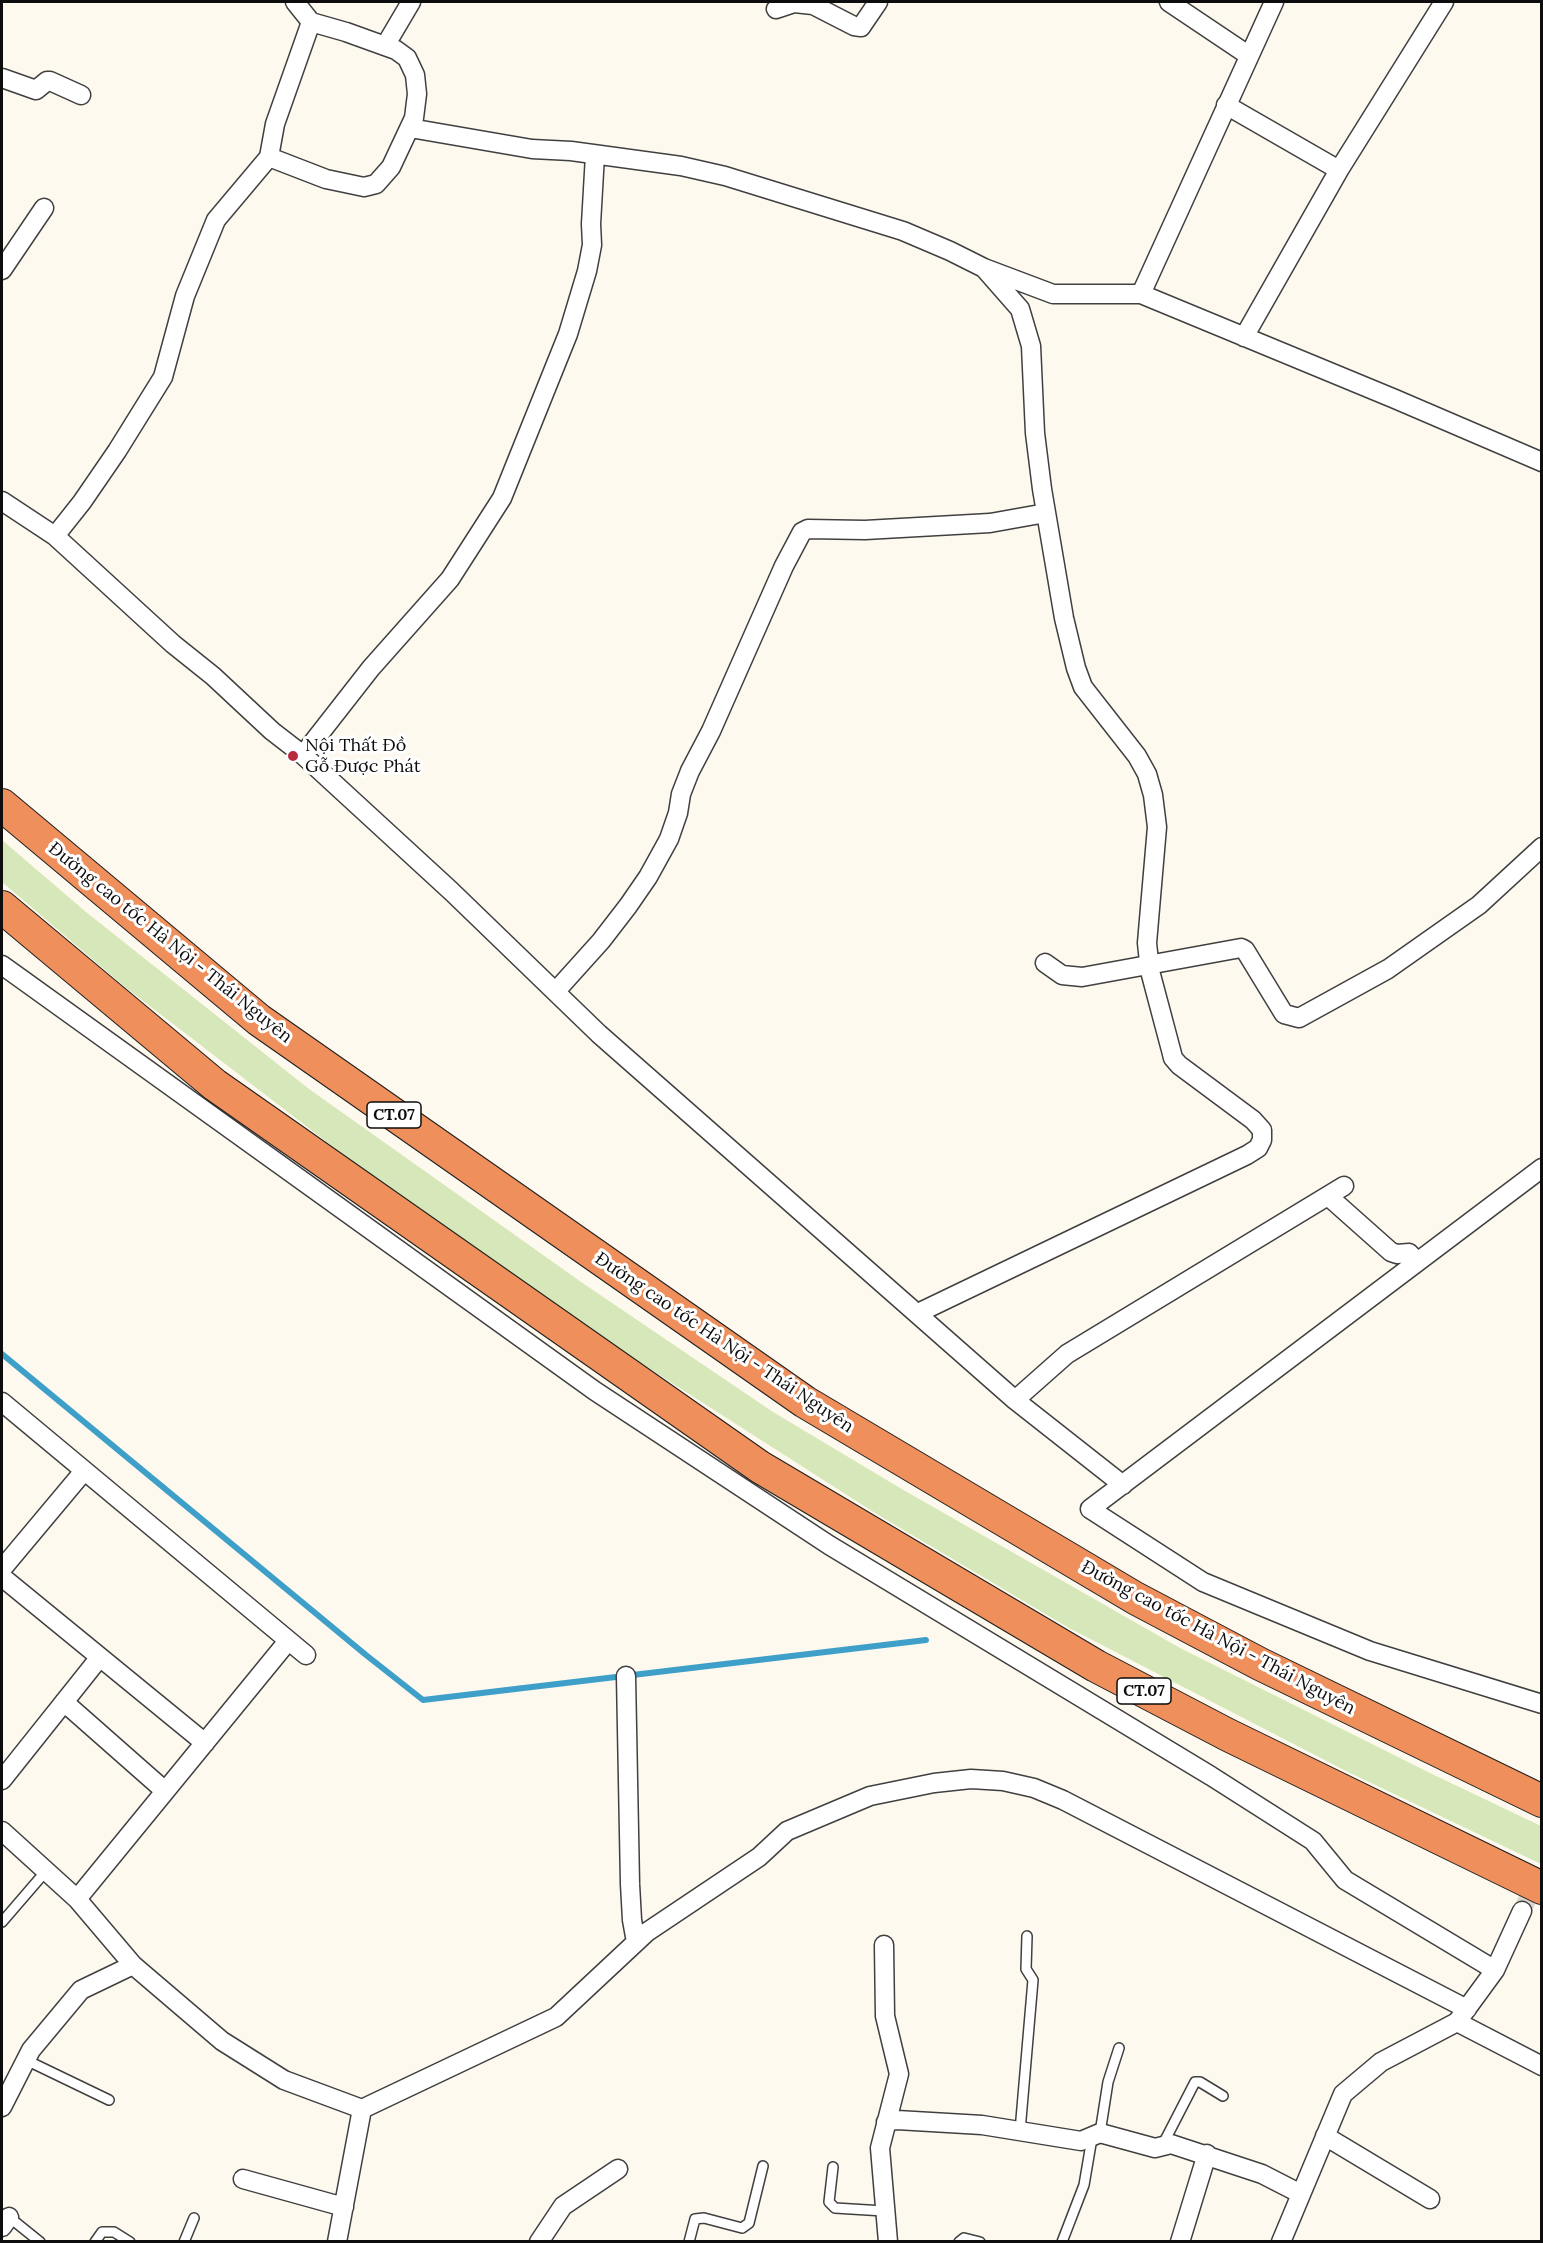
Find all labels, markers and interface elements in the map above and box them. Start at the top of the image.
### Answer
place label: Nội Thất Đồ Gỗ Được Phát [305,735,421,777]
marker: Nội Thất Đồ Gỗ Được Phát [286,749,300,763]
street label: Đường cao tốc Hà Nội - Thái Nguyên [44,838,296,1048]
road number: CT.07 [367,1102,421,1128]
street label: Đường cao tốc Hà Nội - Thái Nguyên [591,1248,857,1438]
street label: Đường cao tốc Hà Nội - Thái Nguyên [1077,1556,1359,1720]
road number: CT.07 [1117,1678,1171,1704]

